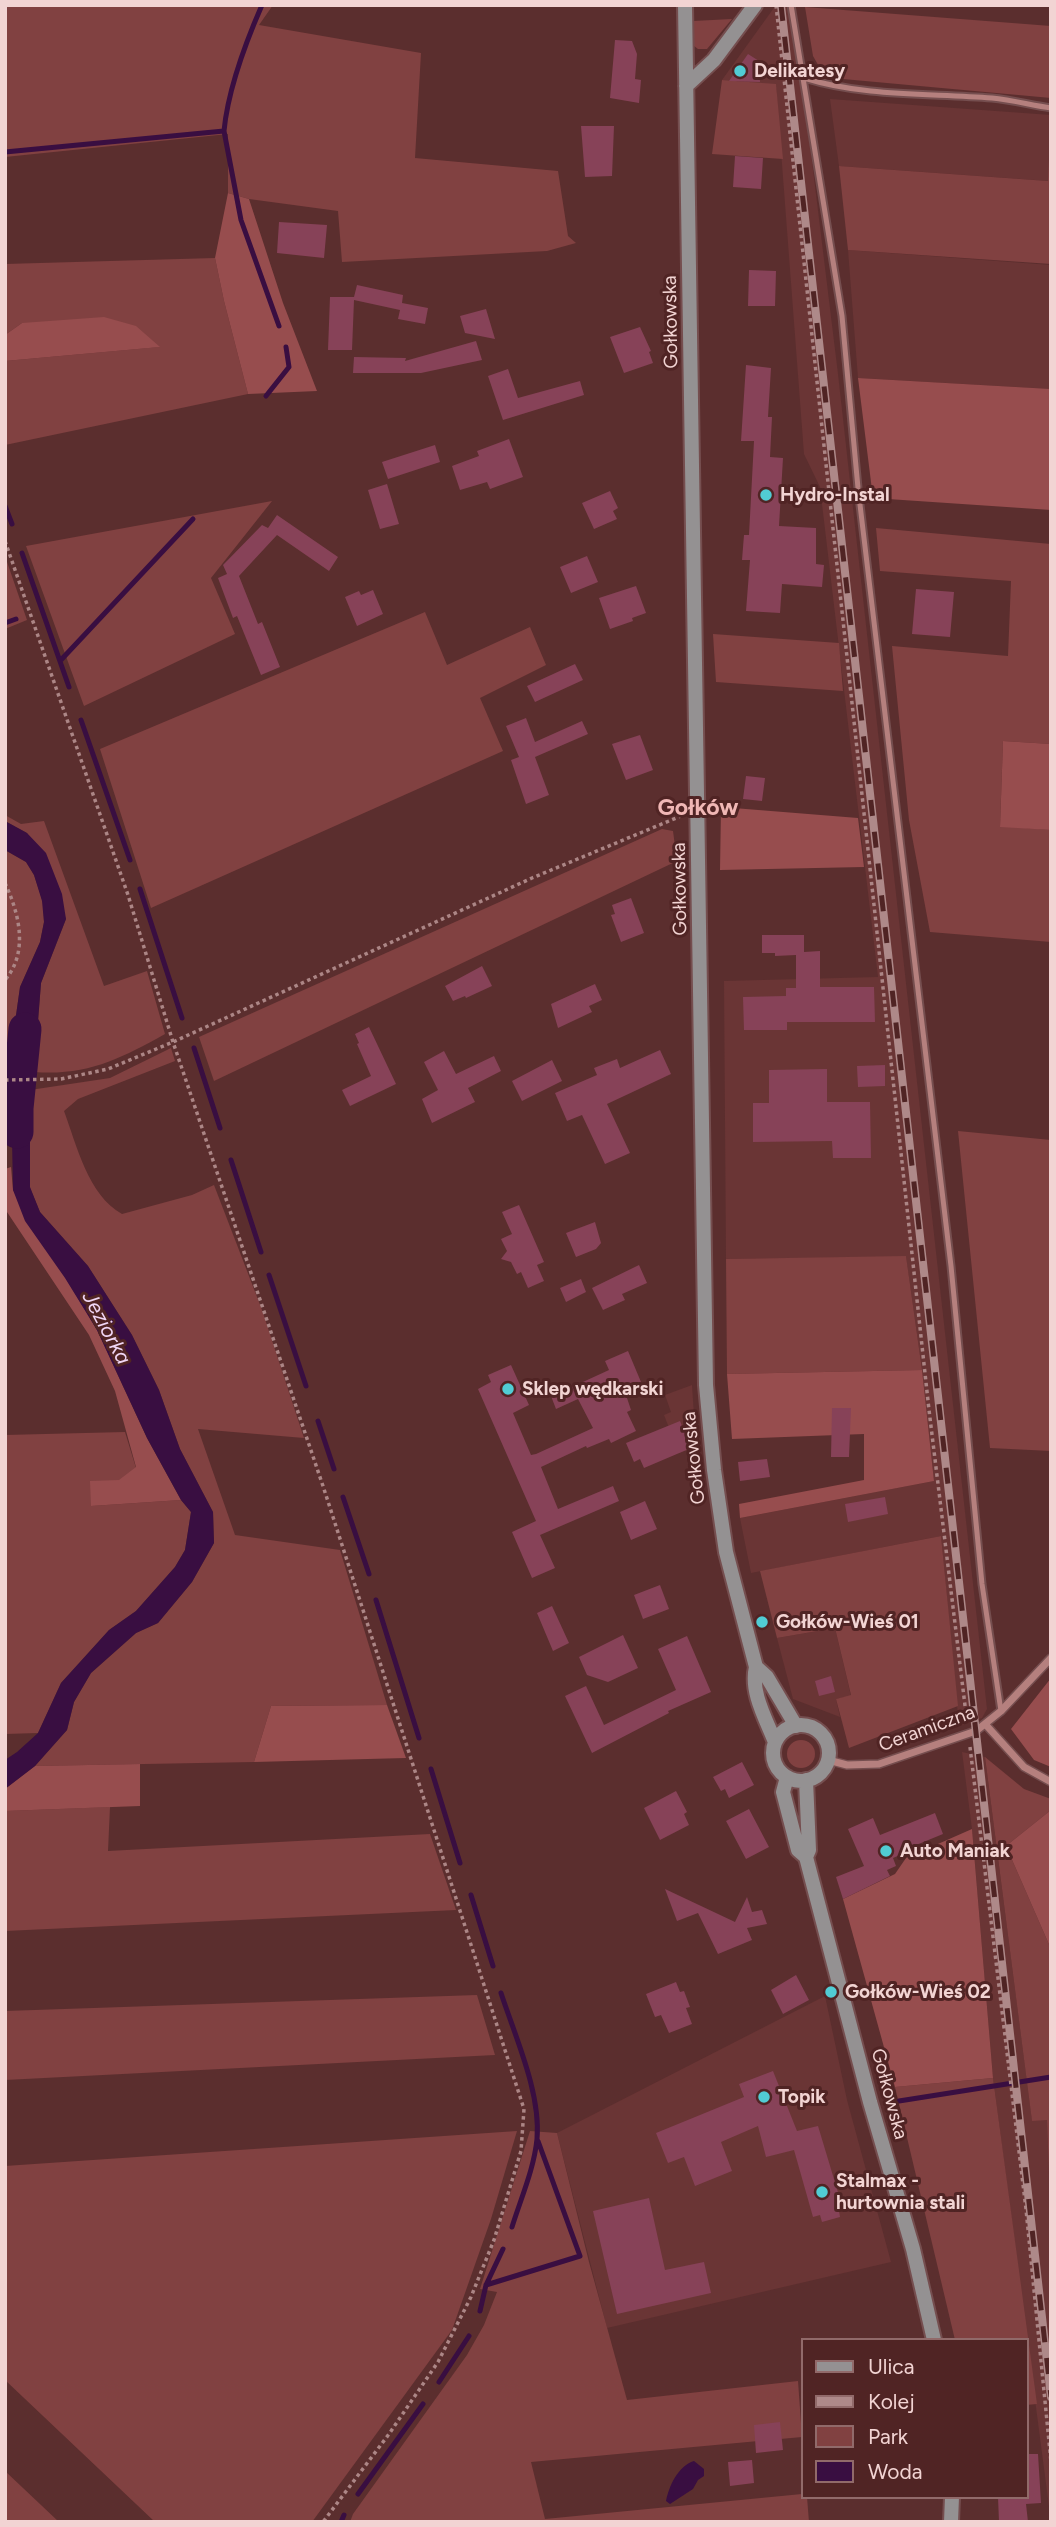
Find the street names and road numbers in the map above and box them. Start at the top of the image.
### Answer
street label: Gołkowska [659,275,683,369]
street label: Gołkowska [668,842,692,936]
street label: Gołkowska [678,1411,710,1505]
street label: Ceramiczna [876,1701,978,1757]
street label: Gołkowska [866,2046,912,2142]

